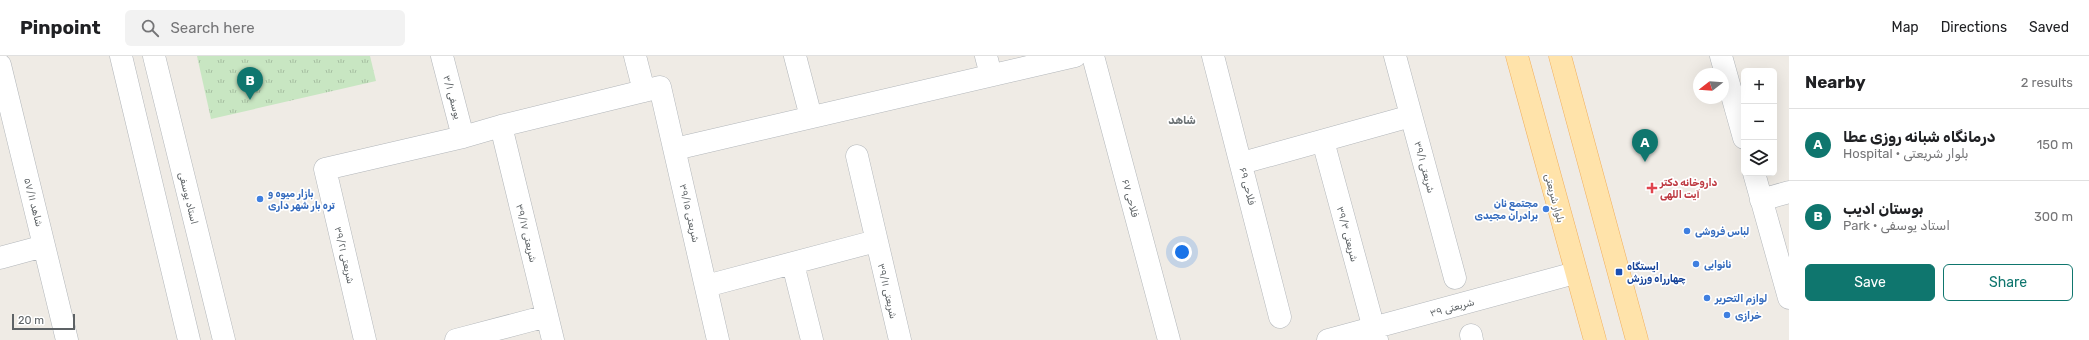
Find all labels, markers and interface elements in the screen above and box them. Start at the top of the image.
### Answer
search box [125,10,405,46]
text: Pinpoint [20,16,101,39]
icon: search [139,17,161,39]
text: Search here [171,19,255,37]
text: Map [1892,19,1919,36]
text: Directions [1941,19,2007,36]
text: Saved [2029,19,2069,36]
pin: B [237,67,263,100]
north arrow [1693,68,1729,104]
map controls [1741,68,1777,176]
button: + [1741,68,1777,104]
text: Nearby [1805,72,1866,92]
street label: یوسفی ۳/۱ [440,74,464,121]
text: 2 results [2021,75,2073,90]
button: − [1741,104,1777,140]
district label: شاهد [1168,114,1196,127]
text: درمانگاه شبانه روزی عطا [1843,128,1995,146]
pin: A [1632,129,1658,162]
text: A [1813,137,1823,152]
text: 150 m [2037,137,2073,152]
street label: شریعتی ۳۹/۱ [1411,140,1437,195]
button: layers [1741,140,1777,176]
text: Hospital · بلوار شریعتی [1843,146,1969,161]
street label: فلاحی ۶۹ [1237,166,1258,207]
street label: استاد یوسفی [176,171,200,226]
street label: بلوار شریعتی [1542,172,1566,224]
street label: شاهد ۵۷/۱۱ [21,176,45,228]
place label: داروخانه دکتر آیت اللهی [1659,177,1718,201]
street label: فلاحی ۶۷ [1119,178,1141,219]
street label: شریعتی ۳۹/۱۵ [676,183,702,244]
marker: داروخانه دکتر آیت اللهی [1647,183,1657,193]
place label: بازار میوه و تره بار شهر داری [268,188,335,212]
marker: بازار میوه و تره بار شهر داری [255,194,265,204]
place label: مجتمع نان برادران مجیدی [1475,198,1538,222]
text: بوستان ادیب [1843,200,1924,218]
street label: شریعتی ۳۹/۱۷ [513,203,539,264]
marker: مجتمع نان برادران مجیدی [1541,204,1551,214]
street label: شریعتی ۳۹/۳ [1334,205,1360,263]
text: B [1813,209,1823,224]
text: 300 m [2034,209,2073,224]
text: Park · استاد یوسفی [1843,218,1950,233]
street label: شریعتی ۳۹/۲۱ [332,225,356,285]
marker: لباس فروشی [1682,226,1692,236]
place label: لباس فروشی [1695,226,1749,238]
your location [1172,242,1192,262]
marker: نانوایی [1691,259,1701,269]
place label: نانوایی [1704,259,1731,271]
place label: ایستگاه چهارراه ورزش [1627,261,1686,285]
street label: شریعتی ۳۹/۱۱ [875,262,899,320]
button: Save [1805,264,1935,301]
button: Share [1943,264,2073,301]
marker: ایستگاه چهارراه ورزش [1614,267,1624,277]
marker: لوازم التحریر [1702,293,1712,303]
place label: لوازم التحریر [1714,293,1767,306]
street label: شریعتی ۳۹ [1429,296,1476,320]
marker: خرازی [1722,310,1732,320]
place label: خرازی [1735,310,1762,322]
scale bar [12,312,75,331]
text: 20 m [18,314,44,327]

